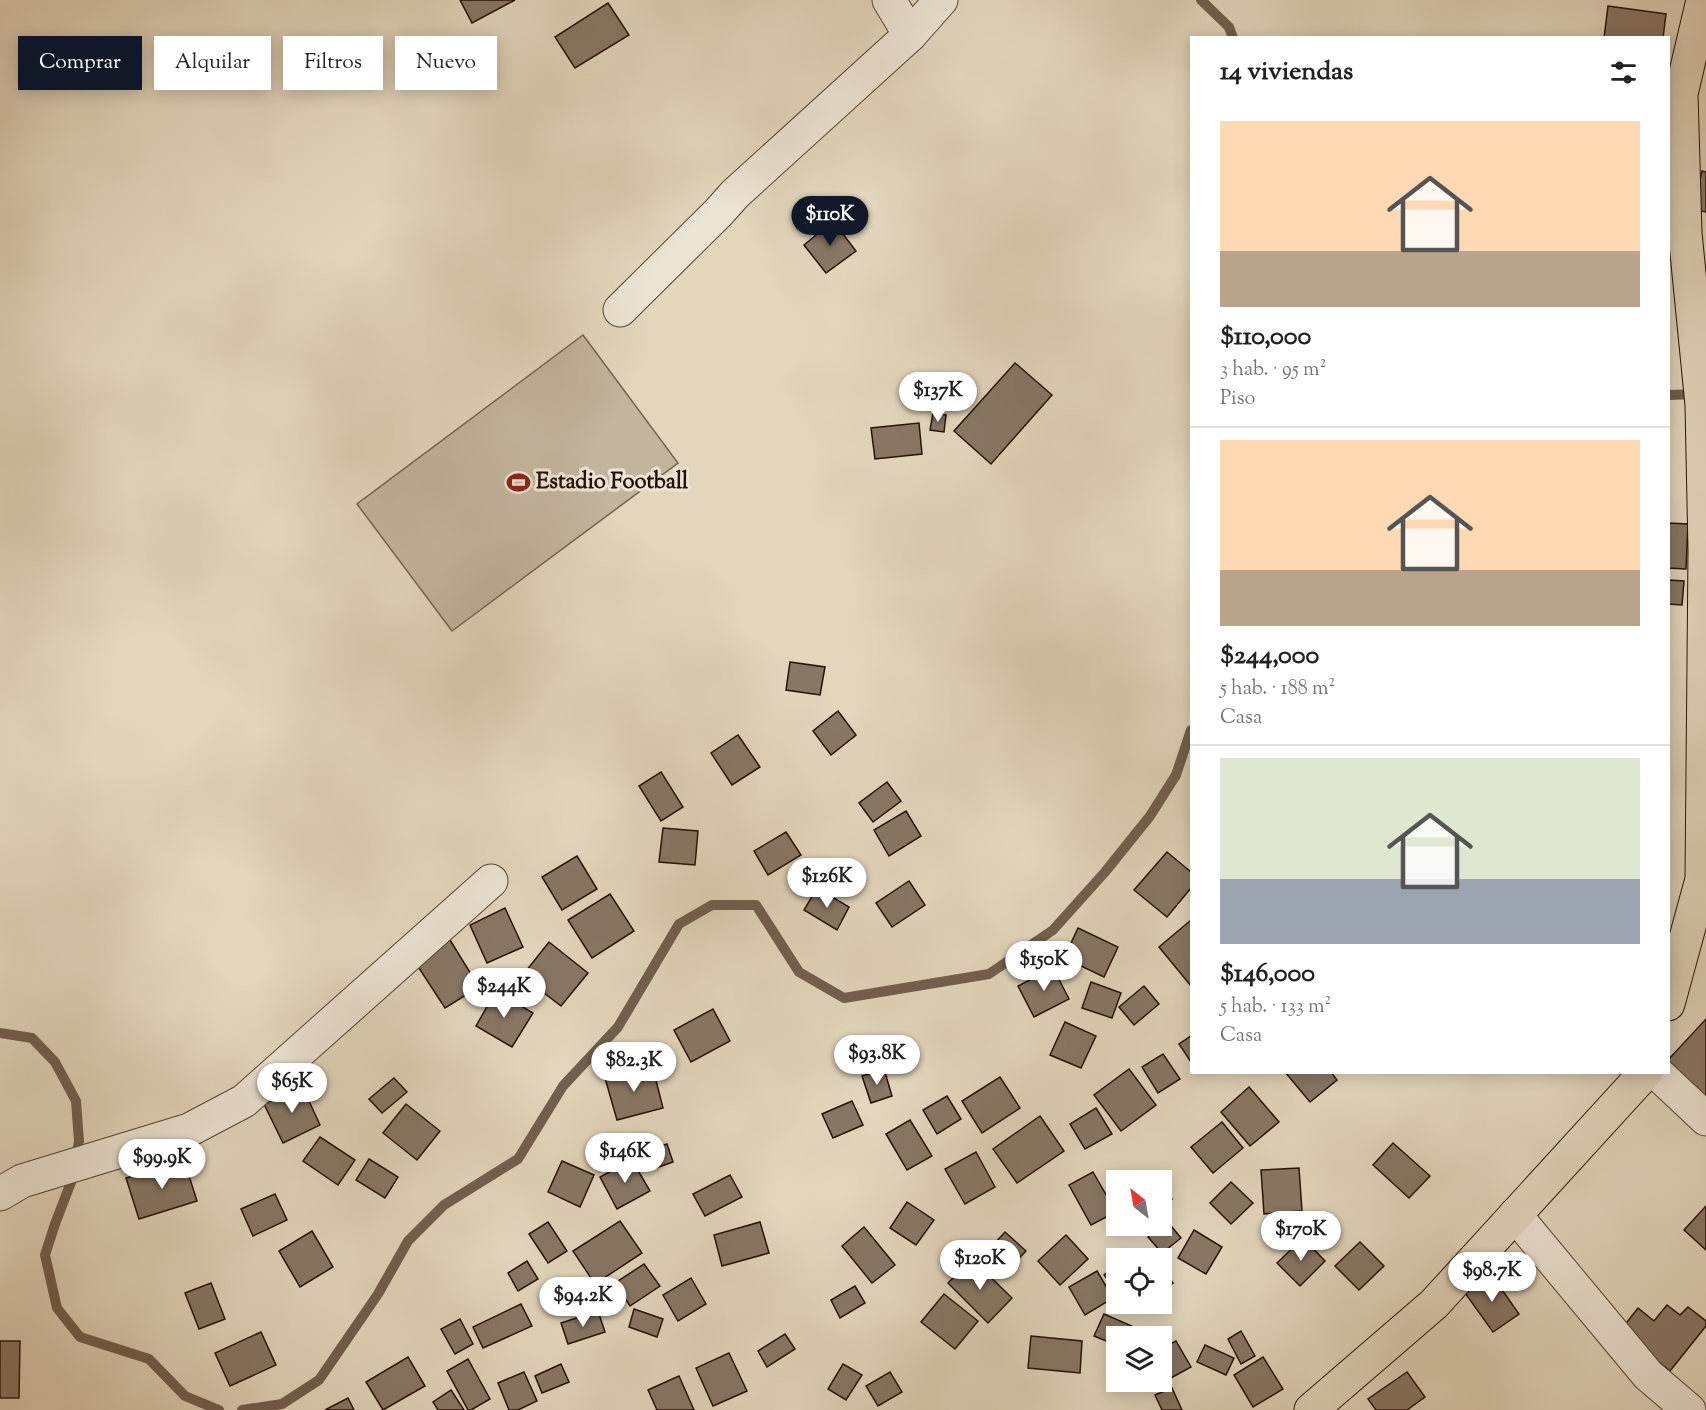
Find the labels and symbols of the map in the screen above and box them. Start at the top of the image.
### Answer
pin: $110K [788,196,872,247]
pin: $137K [896,372,980,423]
place label: Estadio Football [536,467,689,499]
sports icon: Estadio Football [505,470,531,496]
pin: $126K [785,858,869,909]
pin: $150K [1002,941,1086,992]
pin: $244K [462,968,546,1019]
pin: $93.8K [828,1035,926,1086]
pin: $82.3K [585,1042,683,1093]
pin: $65K [256,1063,328,1114]
pin: $146K [583,1133,667,1184]
pin: $99.9K [113,1139,211,1190]
north arrow [1106,1170,1172,1236]
pin: $170K [1259,1211,1343,1262]
pin: $120K [938,1240,1022,1291]
pin: $98.7K [1443,1252,1541,1303]
pin: $94.2K [534,1277,632,1328]

